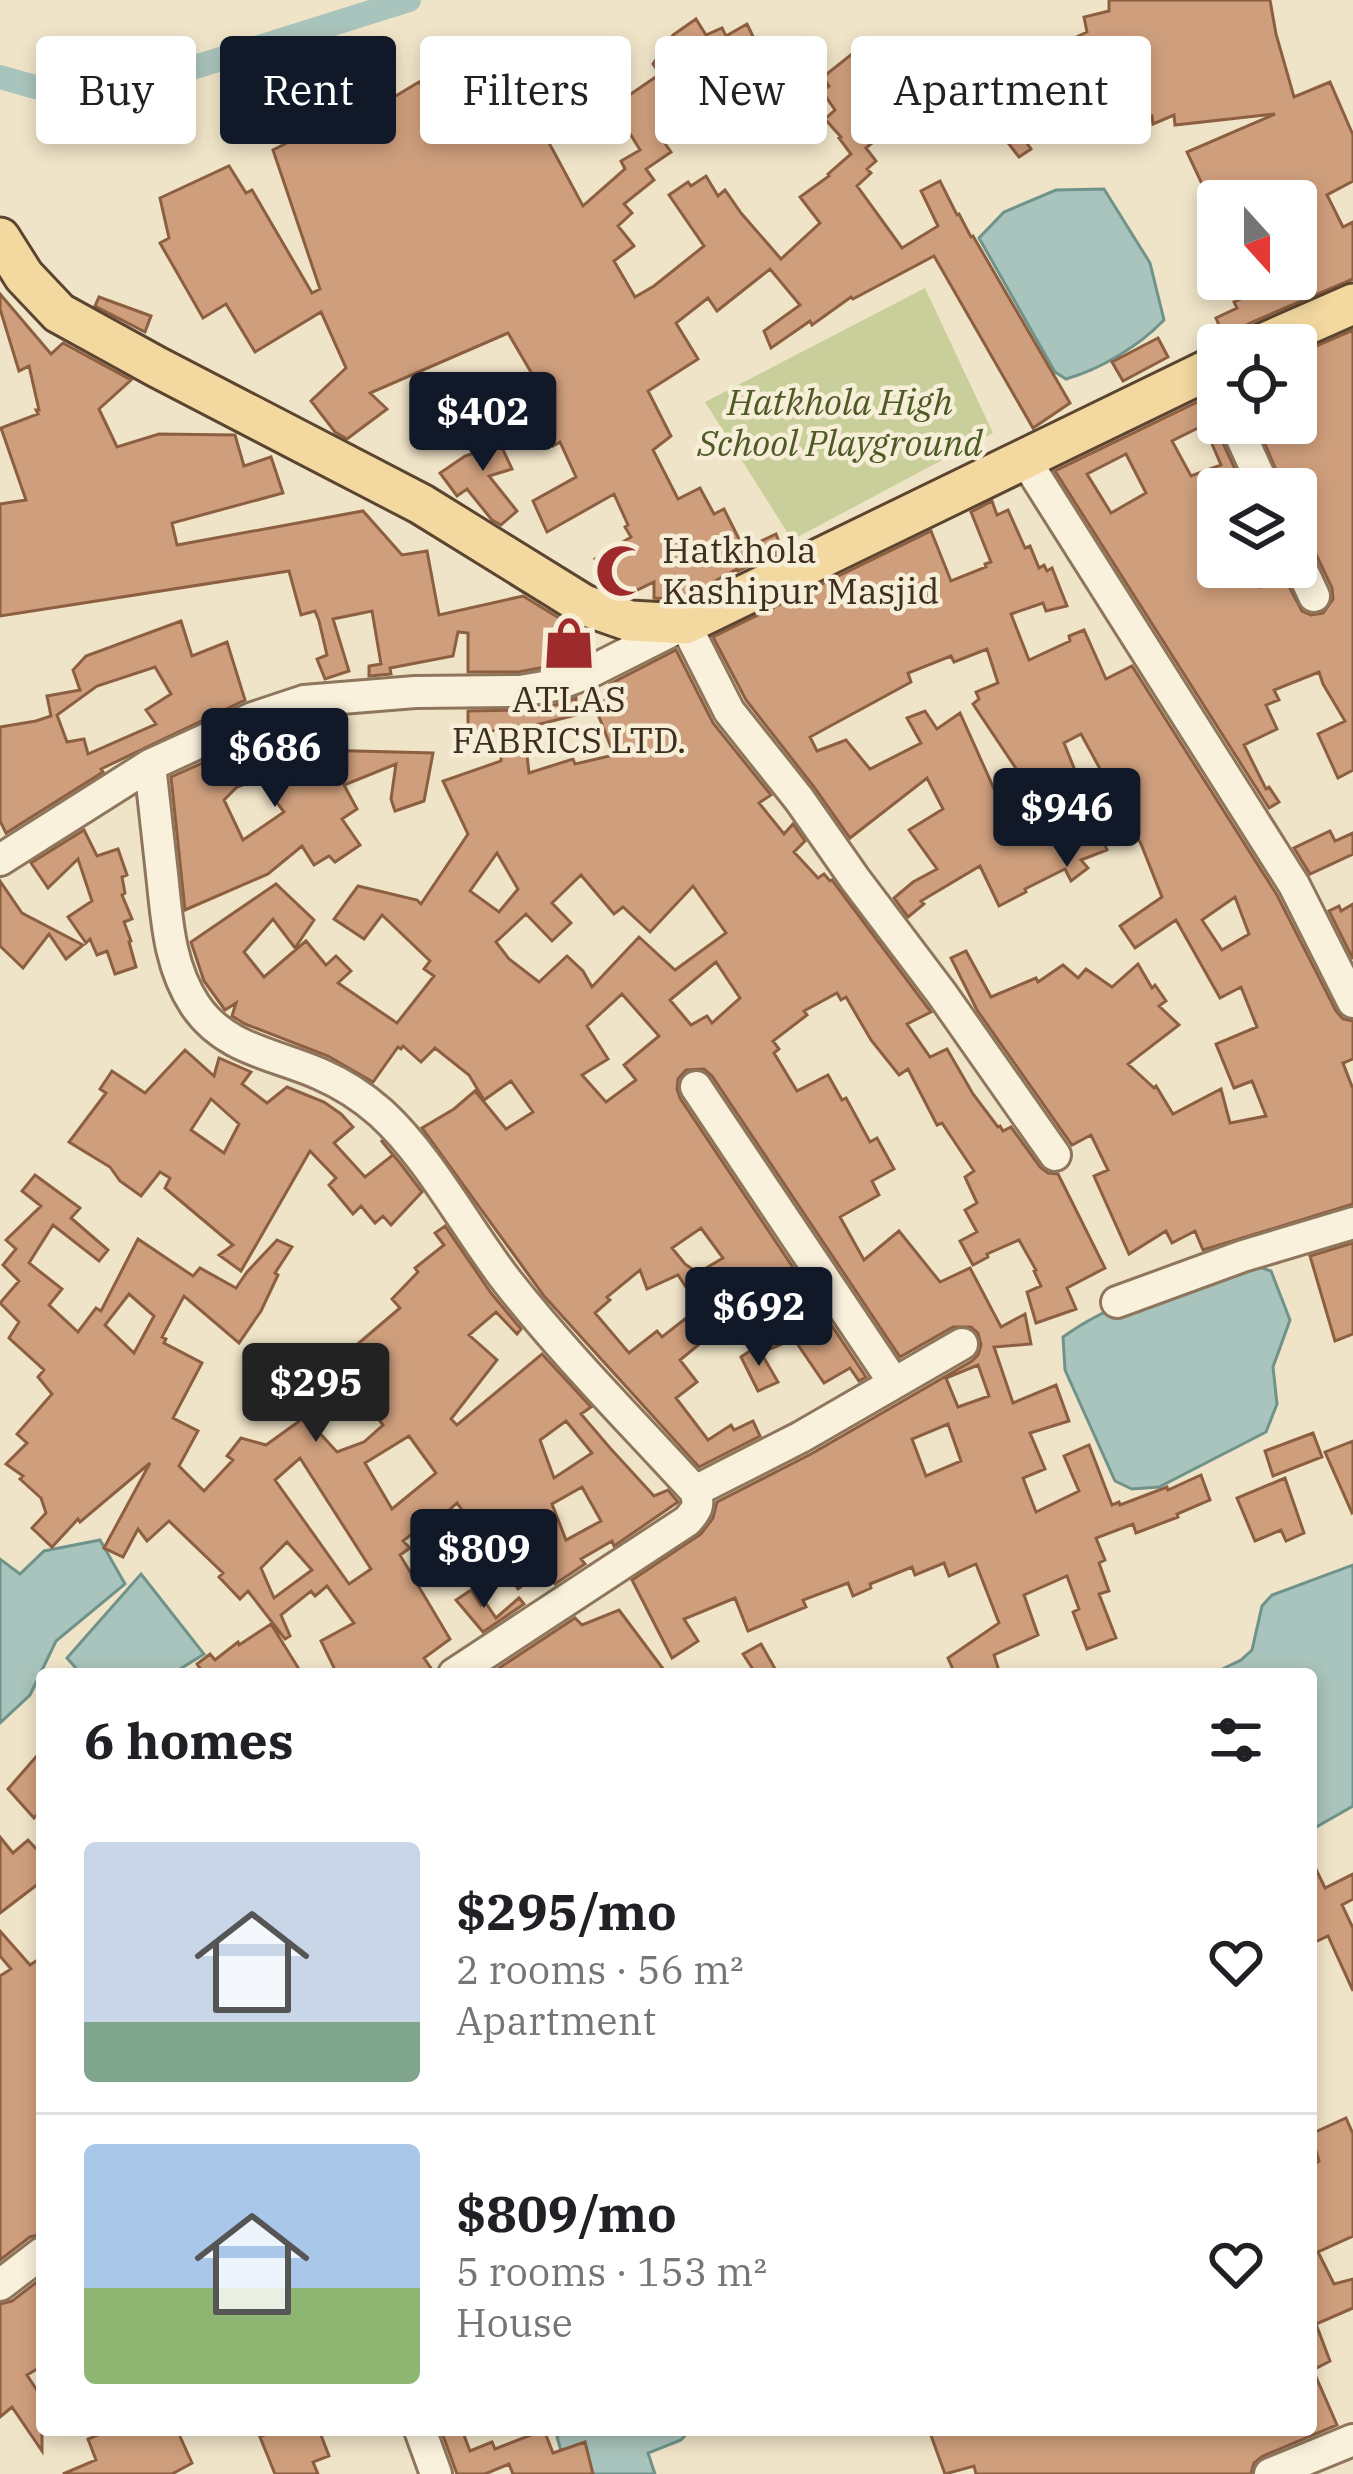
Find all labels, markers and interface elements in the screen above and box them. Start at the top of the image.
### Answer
chip: Buy [36,36,196,144]
chip: Rent [220,36,396,144]
chip: Filters [420,36,631,144]
chip: New [655,36,827,144]
chip: Apartment [851,36,1151,144]
north arrow [1197,180,1317,300]
map controls [1197,180,1317,588]
button: locate [1197,324,1317,444]
pin: $402 [412,372,554,474]
park label: Hatkhola High School Playground [696,378,983,466]
text: $402 [436,385,530,436]
button: layers [1197,468,1317,588]
place label: Hatkhola Kashipur Masjid [662,526,939,614]
mosque icon: Hatkhola Kashipur Masjid [593,542,651,600]
shop icon: ATLAS FABRICS LTD. [540,614,598,672]
place label: ATLAS FABRICS LTD. [452,675,686,763]
pin: $686 [204,708,346,810]
text: $686 [228,721,322,772]
pin: $946 [996,768,1138,870]
text: $946 [1020,781,1114,832]
pin: $692 [688,1267,830,1369]
text: $692 [712,1280,806,1331]
pin: $295 [245,1343,387,1445]
text: $295 [269,1356,363,1407]
pin: $809 [413,1509,555,1611]
text: $809 [437,1522,531,1573]
text: 6 homes [84,1707,294,1773]
icon: filters [1203,1707,1269,1773]
text: $295/mo [456,1878,677,1944]
icon: home [180,1890,324,2034]
icon: heart [1203,1929,1269,1995]
text: 2 rooms · 56 m² [456,1944,744,1995]
text: Apartment [456,1995,656,2046]
text: $809/mo [456,2180,677,2246]
icon: home [180,2192,324,2336]
icon: heart [1203,2231,1269,2297]
text: 5 rooms · 153 m² [456,2246,767,2297]
text: House [456,2297,573,2348]

